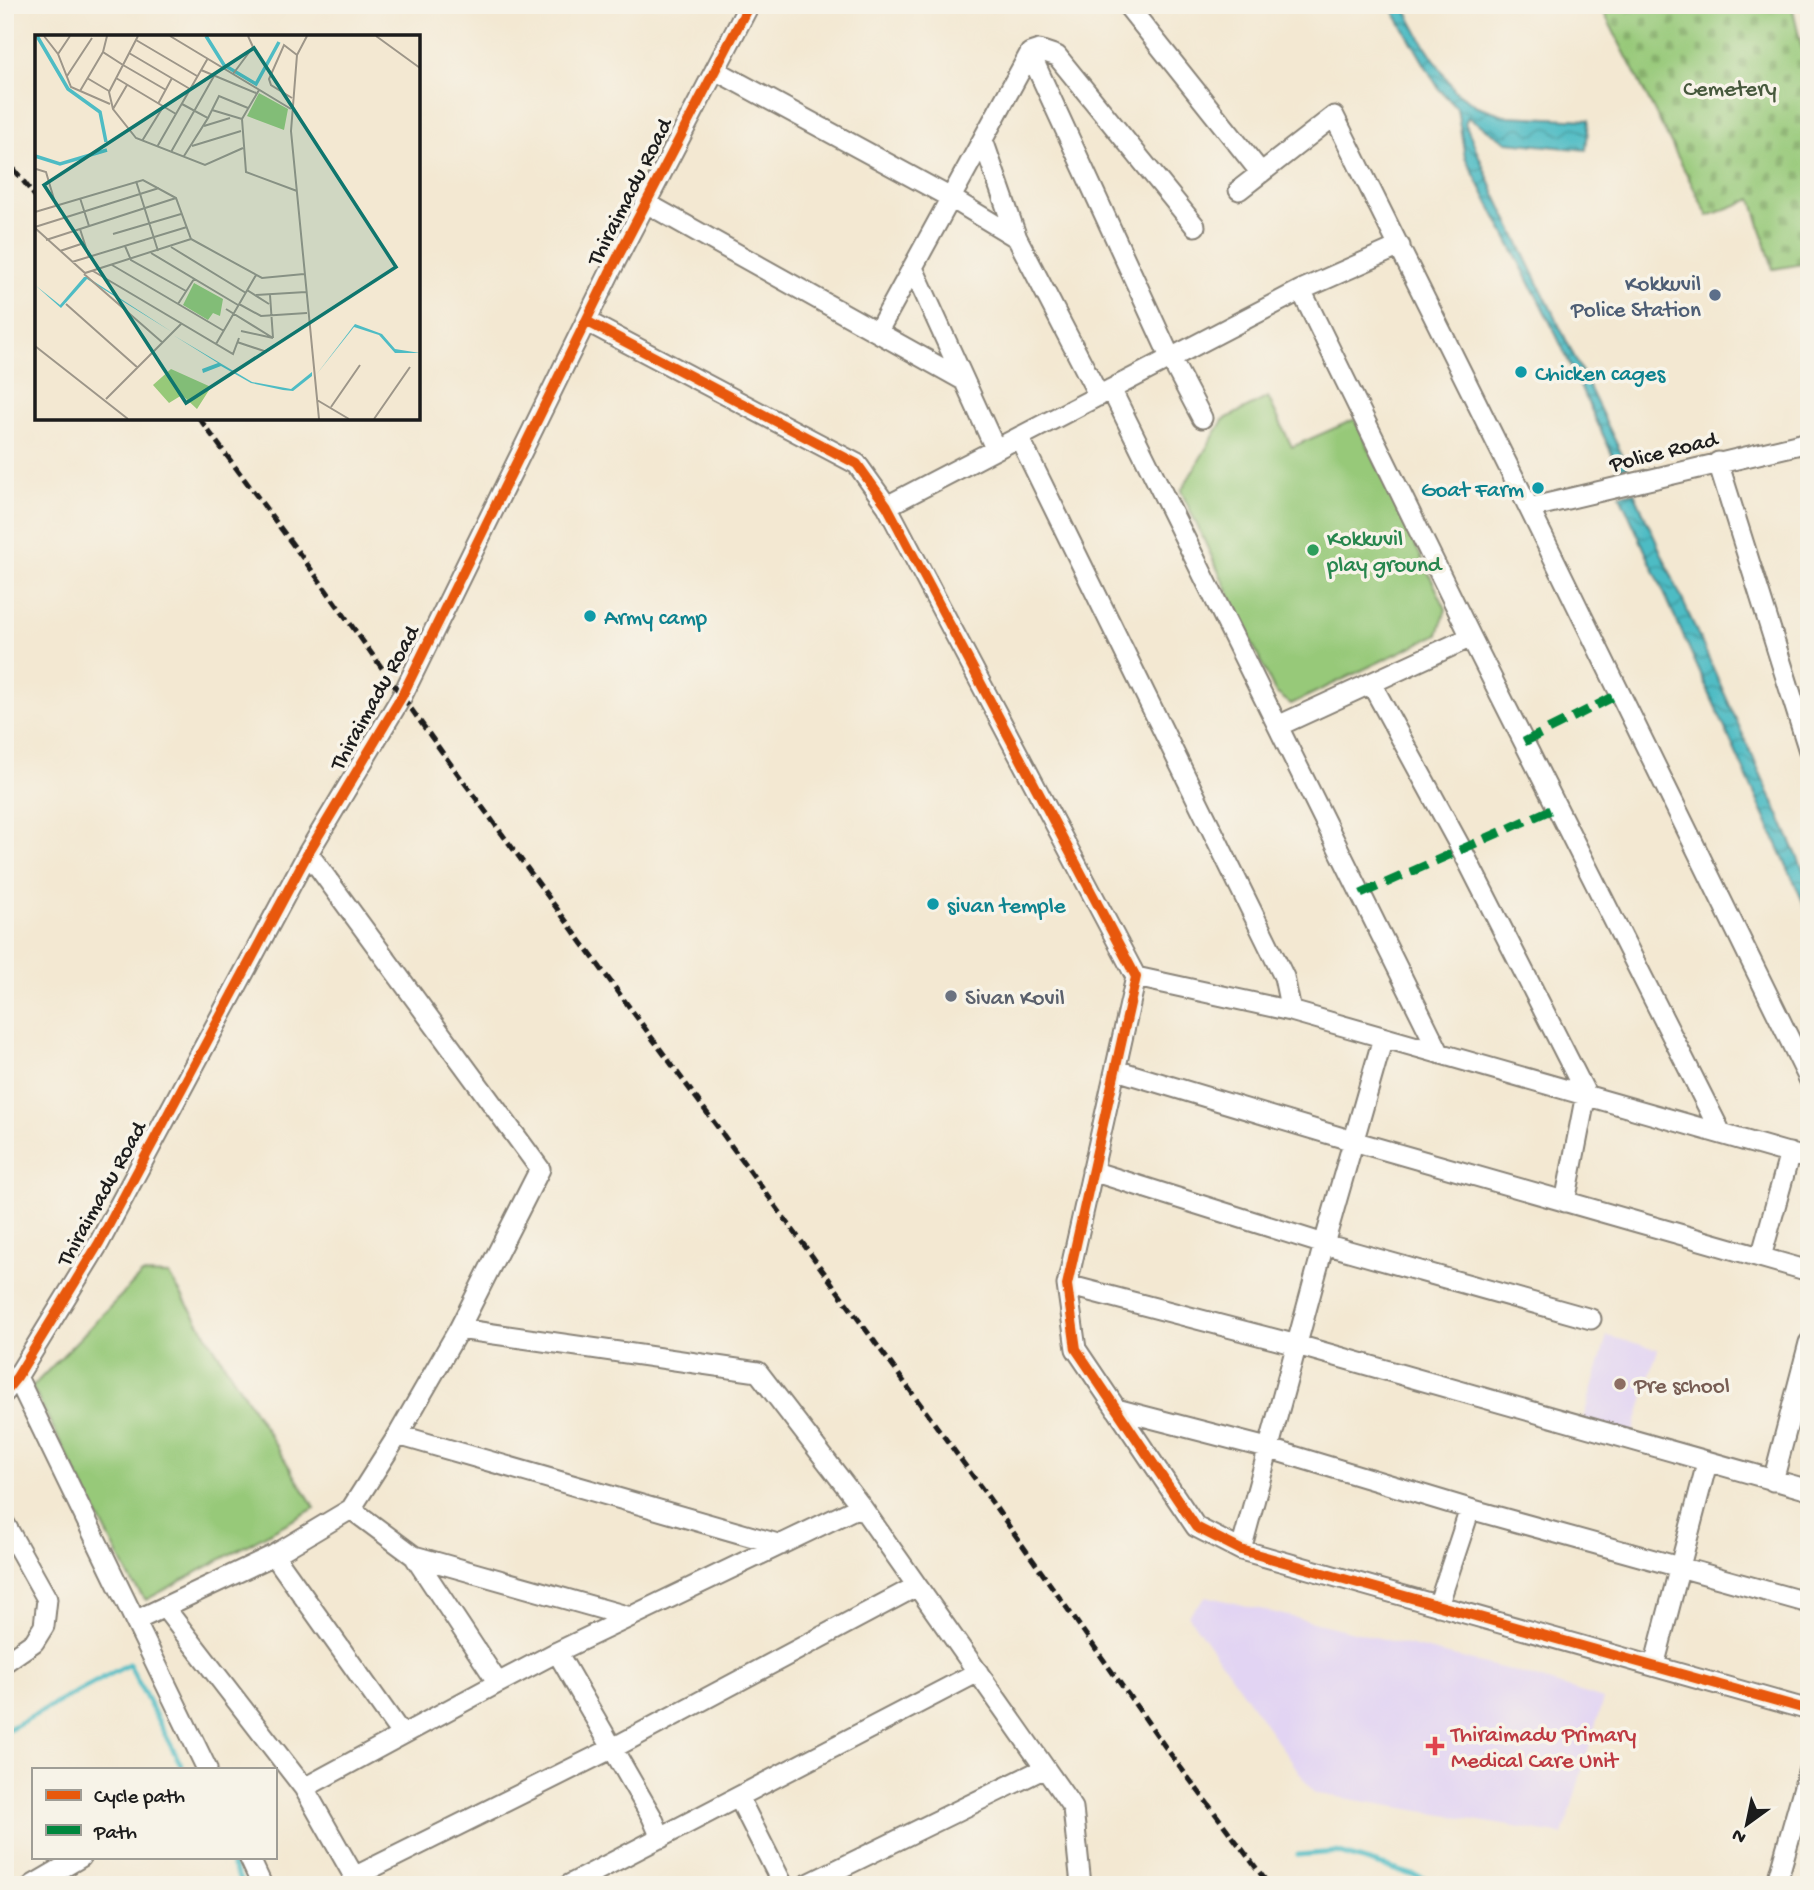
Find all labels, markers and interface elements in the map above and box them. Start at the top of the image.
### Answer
inset map [35,35,420,420]
park label: Cemetery [1683,77,1777,104]
street label: Thiraimadu Road [582,113,680,272]
place label: Kokkuvil Police Station [1570,272,1701,325]
marker: Kokkuvil Police Station [1707,287,1723,303]
place label: Chicken cages [1535,362,1666,389]
marker: Chicken cages [1513,364,1529,380]
street label: Police Road [1606,427,1722,480]
place label: Goat Farm [1421,478,1524,505]
marker: Goat Farm [1530,480,1546,496]
place label: Kokkuvil play ground [1326,527,1443,580]
marker: Kokkuvil play ground [1305,542,1321,558]
place label: Army camp [604,606,707,633]
marker: Army camp [582,608,598,624]
street label: Thiraimadu Road [324,620,428,777]
place label: sivan temple [947,894,1067,921]
marker: sivan temple [925,896,941,912]
place label: Sivan Kovil [965,986,1065,1013]
marker: Sivan Kovil [943,988,959,1004]
street label: Thiraimadu Road [51,1116,155,1273]
place label: Pre school [1633,1374,1730,1401]
marker: Pre school [1612,1376,1628,1392]
place label: Thiraimadu Primary Medical Care Unit [1449,1723,1636,1776]
marker: Thiraimadu Primary Medical Care Unit [1425,1736,1445,1756]
legend [32,1768,276,1858]
text: Cycle path [94,1786,185,1811]
north arrow [1713,1788,1783,1858]
text: Path [93,1822,137,1847]
text: N [1728,1822,1751,1848]

